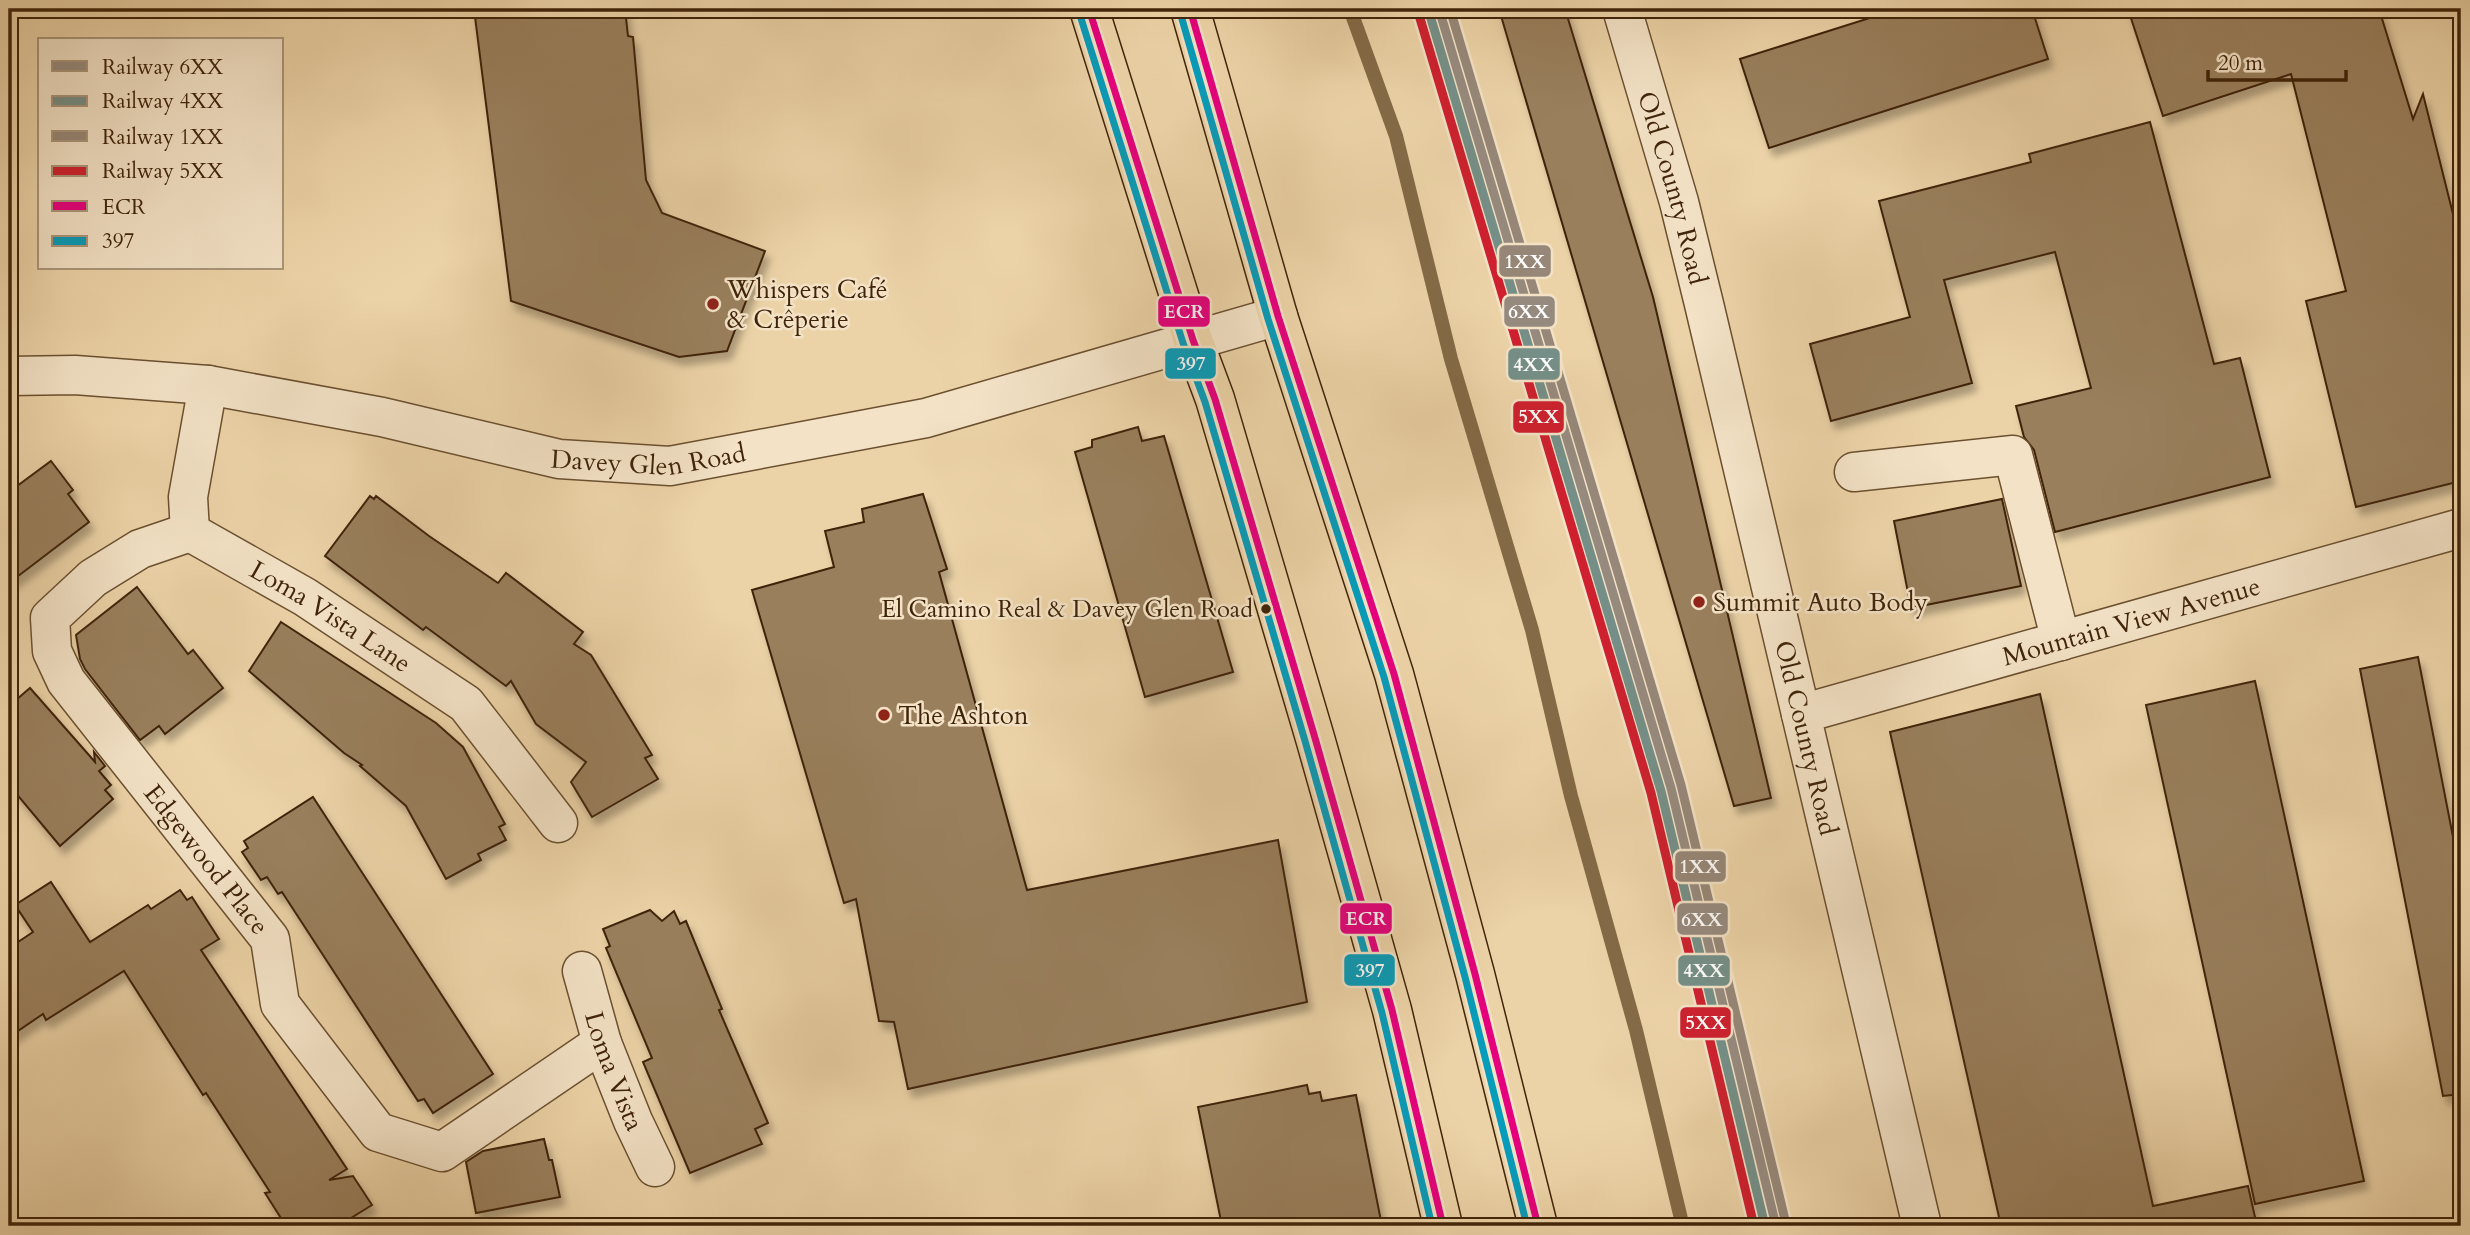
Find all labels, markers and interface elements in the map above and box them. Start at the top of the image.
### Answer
legend [38,38,284,270]
scale bar [2208,38,2346,82]
text: 20 m [2218,49,2263,78]
text: Railway 6XX [102,53,224,82]
text: Railway 4XX [102,87,224,116]
street label: Old County Road [1630,87,1716,288]
text: Railway 1XX [102,123,224,152]
text: Railway 5XX [102,157,224,186]
text: ECR [102,193,146,222]
text: 397 [102,227,135,256]
line badge: 1XX [1498,244,1552,278]
text: 1XX [1504,249,1546,275]
place label: Whispers Café & Crêperie [726,272,888,337]
line badge: ECR [1157,295,1211,328]
line badge: 6XX [1503,295,1556,328]
marker: Whispers Café & Crêperie [705,296,721,312]
text: ECR [1164,299,1204,325]
text: 6XX [1508,299,1550,325]
line badge: 397 [1164,347,1217,380]
line badge: 4XX [1507,347,1561,381]
text: 397 [1176,351,1206,377]
text: 4XX [1513,352,1555,378]
line badge: 5XX [1512,400,1565,434]
text: 5XX [1518,404,1560,430]
street label: Davey Glen Road [550,435,749,484]
street label: Loma Vista Lane [244,552,418,680]
street label: Mountain View Avenue [1998,568,2264,674]
place label: Summit Auto Body [1713,585,1928,620]
place label: El Camino Real & Davey Glen Road [881,593,1253,626]
marker: Summit Auto Body [1691,594,1707,610]
marker: El Camino Real & Davey Glen Road [1259,602,1273,616]
street label: Old County Road [1767,637,1847,839]
place label: The Ashton [898,698,1029,733]
marker: The Ashton [876,707,892,723]
street label: Edgewood Place [136,776,277,942]
line badge: 1XX [1674,850,1727,883]
text: 1XX [1679,854,1721,880]
line badge: ECR [1339,902,1393,935]
line badge: 6XX [1676,902,1729,936]
text: ECR [1346,906,1386,932]
text: 6XX [1681,907,1723,933]
line badge: 397 [1343,953,1396,987]
line badge: 4XX [1677,954,1731,987]
text: 397 [1355,958,1385,984]
text: 4XX [1683,958,1725,984]
line badge: 5XX [1679,1006,1732,1039]
street label: Loma Vista [577,1007,653,1136]
text: 5XX [1685,1010,1727,1036]

